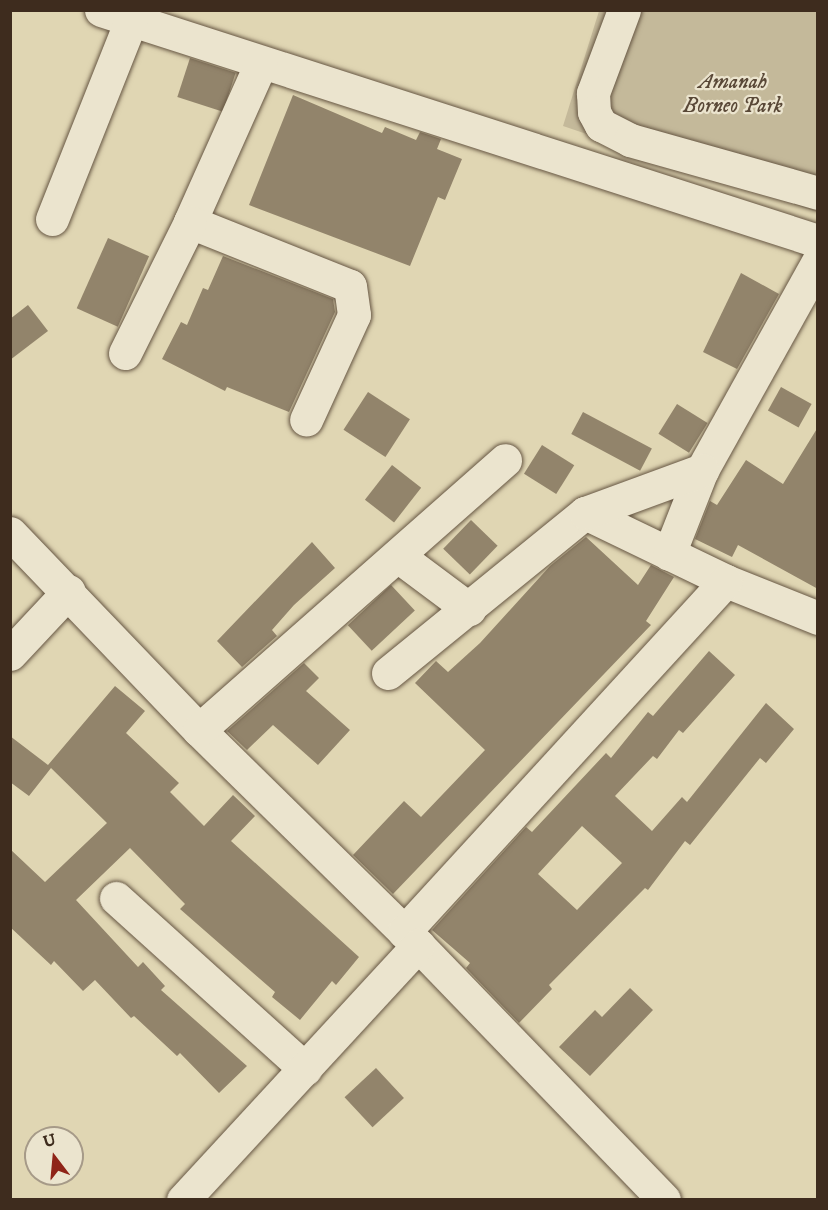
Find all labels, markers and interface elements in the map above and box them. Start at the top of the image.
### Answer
park label: Amanah Borneo Park [683,69,783,119]
north arrow [24,1126,84,1186]
text: U [41,1129,58,1152]

